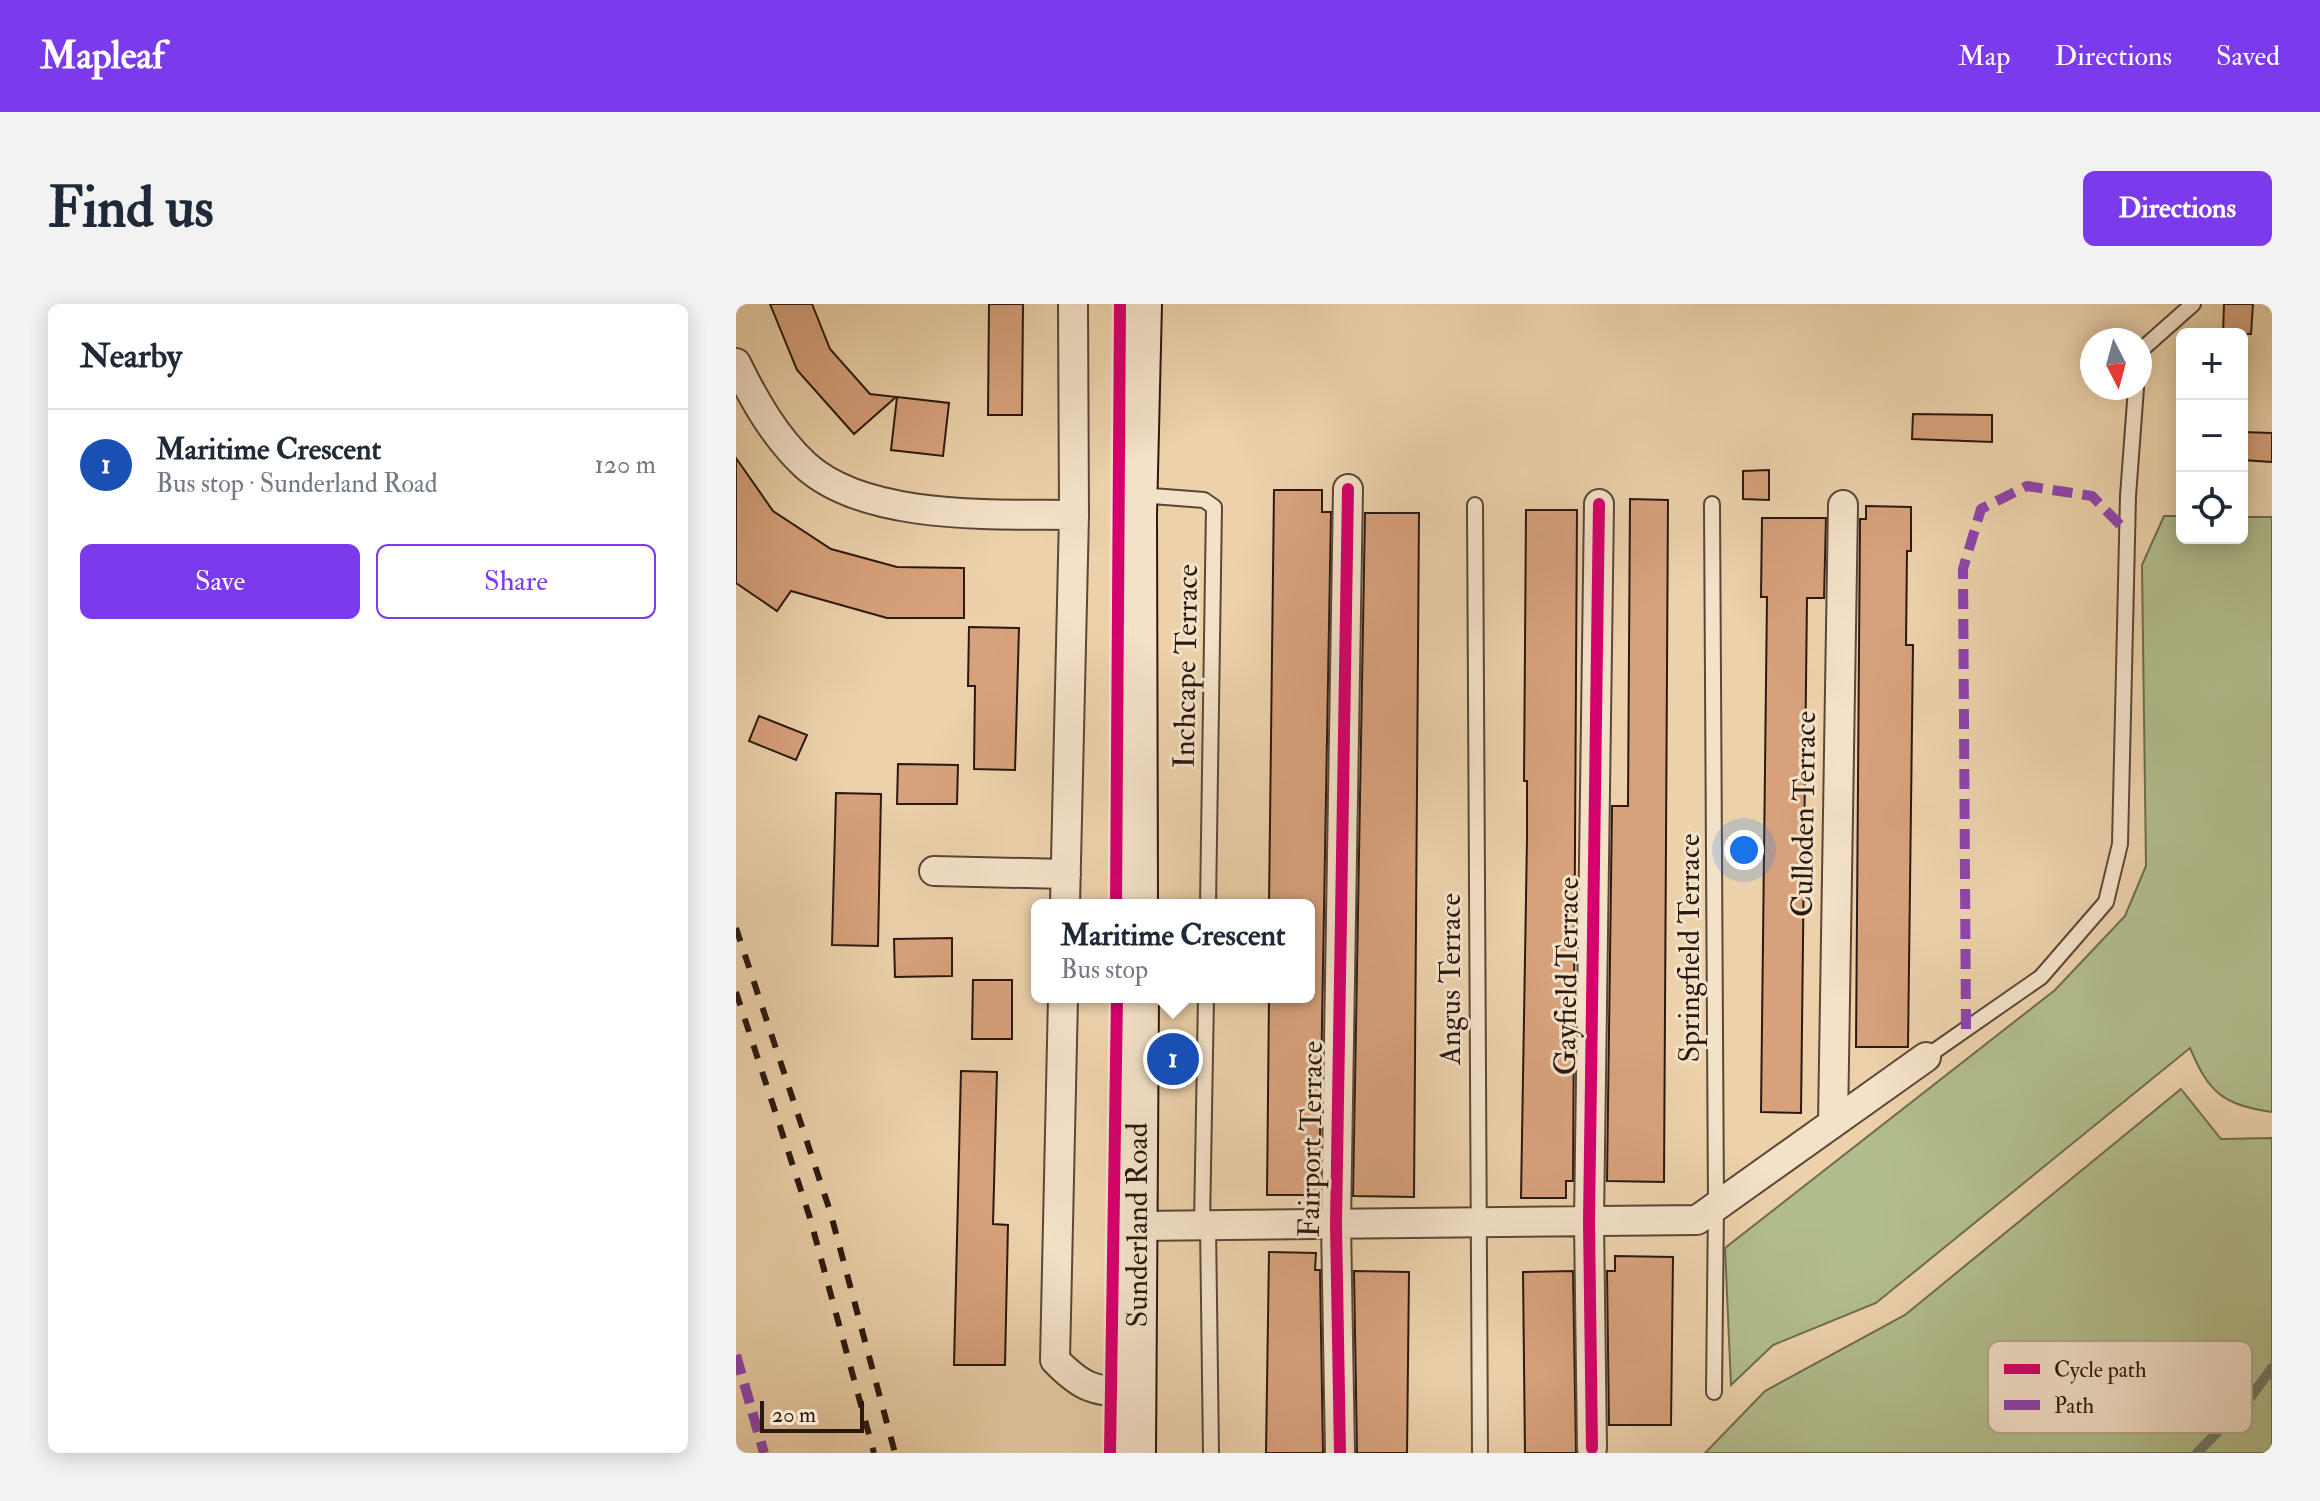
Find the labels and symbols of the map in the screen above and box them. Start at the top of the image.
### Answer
north arrow [2080,328,2152,400]
street label: Inchcape Terrace [1166,564,1206,768]
street label: Culloden Terrace [1784,711,1824,917]
your location [1724,830,1764,870]
street label: Springfield Terrace [1671,833,1708,1063]
street label: Gayfield Terrace [1547,876,1587,1076]
street label: Angus Terrace [1432,893,1469,1066]
pin: 1 [1147,1029,1199,1089]
street label: Fairport Terrace [1291,1040,1331,1238]
street label: Sunderland Road [1119,1122,1156,1328]
legend [1988,1341,2252,1433]
text: Cycle path [2054,1356,2147,1385]
text: Path [2054,1392,2095,1420]
scale bar [760,1397,864,1433]

